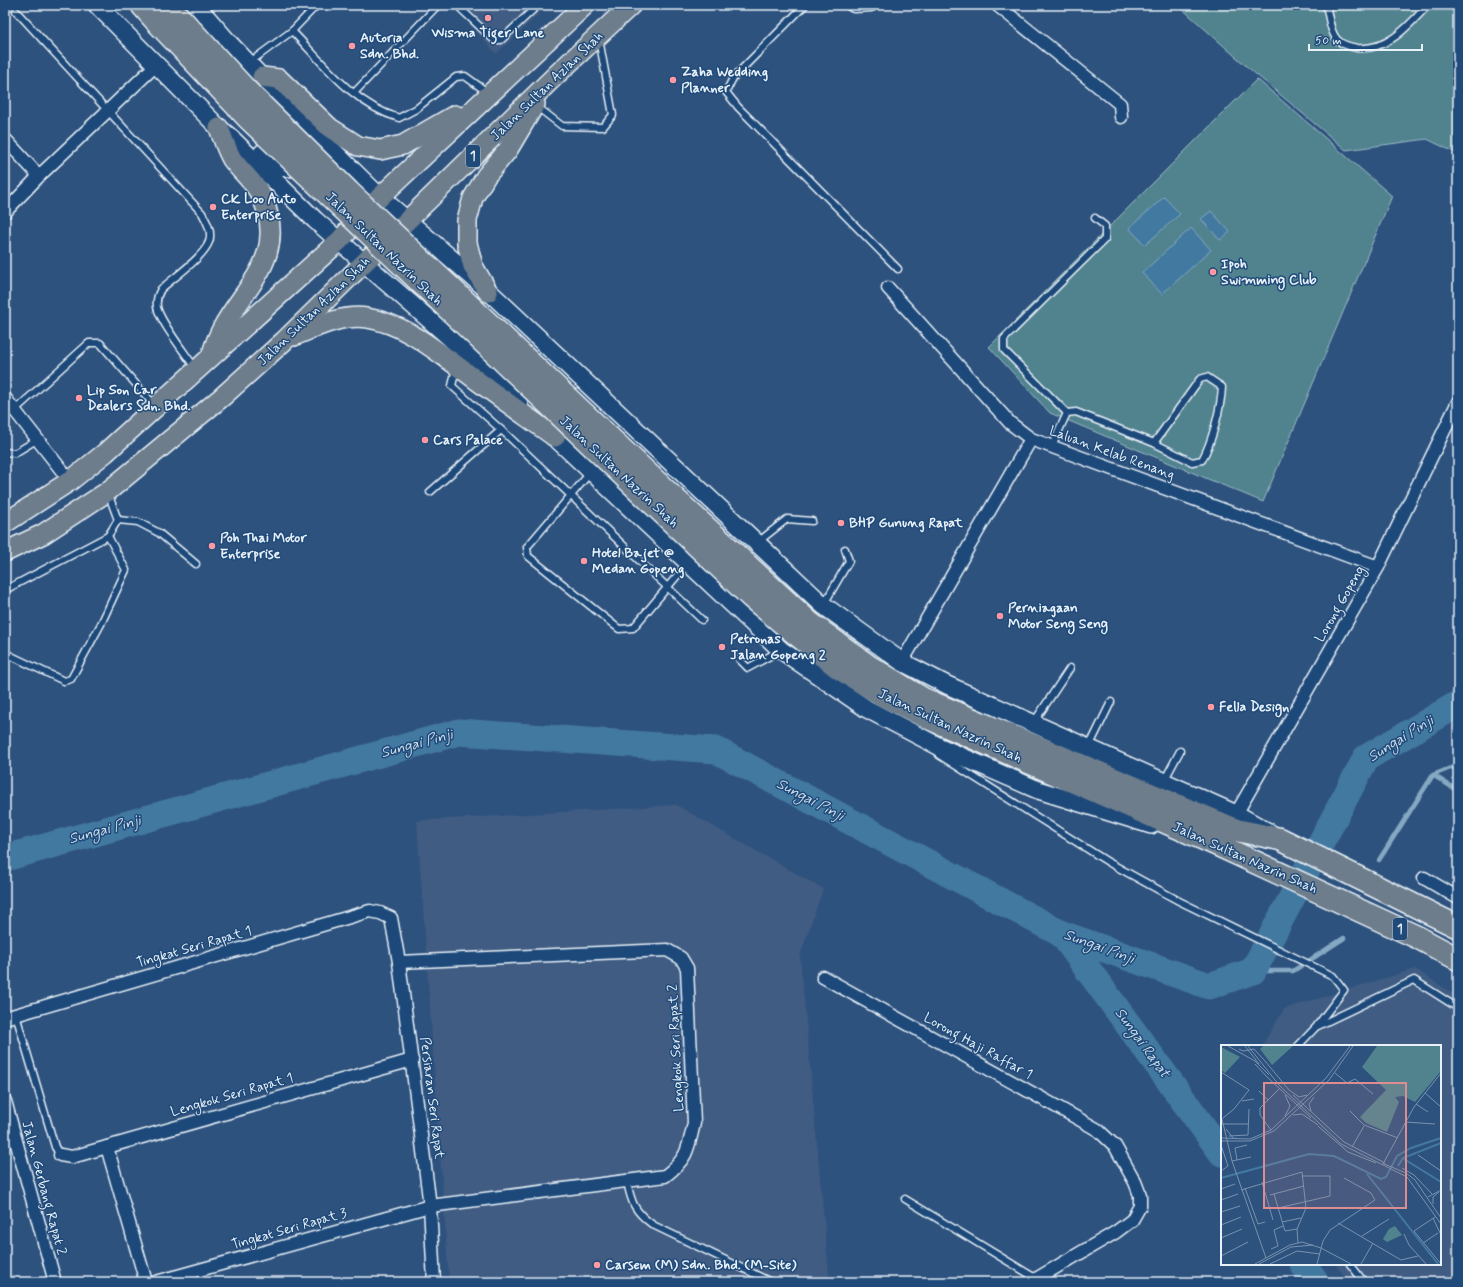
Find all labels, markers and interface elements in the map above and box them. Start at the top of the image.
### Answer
marker: Wisma Tiger Lane [483,13,493,23]
place label: Wisma Tiger Lane [431,24,545,45]
scale bar [1309,26,1422,52]
street label: Jalan Sultan Azlan Shah [487,27,607,145]
place label: Autoria Sdn. Bhd. [360,29,419,63]
text: 50 m [1315,33,1342,49]
marker: Autoria Sdn. Bhd. [347,41,357,51]
place label: Zaha Wedding Planner [681,63,768,97]
marker: Zaha Wedding Planner [668,75,678,85]
road number: 1 [466,145,480,167]
street label: Jalan Sultan Nazrin Shah [321,188,447,310]
place label: CK Loo Auto Enterprise [221,190,297,224]
marker: CK Loo Auto Enterprise [208,202,218,212]
street label: Jalan Sultan Azlan Shah [254,252,374,370]
place label: Ipoh Swimming Club [1221,255,1317,291]
marker: Ipoh Swimming Club [1208,267,1218,277]
place label: Lip Son Car Dealers Sdn. Bhd. [87,381,191,415]
marker: Lip Son Car Dealers Sdn. Bhd. [74,393,84,403]
street label: Jalan Sultan Nazrin Shah [556,412,682,532]
street label: Laluan Kelab Renang [1047,422,1177,484]
place label: Cars Palace [433,431,503,449]
marker: Cars Palace [420,435,430,445]
place label: BHP Gunung Rapat [849,514,964,533]
marker: BHP Gunung Rapat [836,518,846,528]
place label: Poh Thai Motor Enterprise [220,529,307,563]
marker: Poh Thai Motor Enterprise [207,541,217,551]
place label: Hotel Bajet @ Medan Gopeng [592,544,684,579]
marker: Hotel Bajet @ Medan Gopeng [579,556,589,566]
street label: Lorong Gopeng [1311,563,1371,646]
place label: Perniagaan Motor Seng Seng [1008,599,1108,635]
marker: Perniagaan Motor Seng Seng [995,611,1005,621]
place label: Petronas Jalan Gopeng 2 [730,630,826,665]
marker: Petronas Jalan Gopeng 2 [717,642,727,652]
street label: Jalan Sultan Nazrin Shah [875,685,1025,767]
place label: Fella Design [1219,698,1289,718]
marker: Fella Design [1206,702,1216,712]
water label: Sungai Pinji [1364,710,1439,768]
water label: Sungai Pinji [379,724,457,764]
water label: Sungai Pinji [772,774,849,828]
water label: Sungai Pinji [67,810,145,850]
street label: Jalan Sultan Nazrin Shah [1170,818,1320,898]
road number: 1 [1393,918,1407,940]
street label: Tingkat Seri Rapat 1 [134,922,254,973]
water label: Sungai Pinji [1060,925,1139,970]
street label: Lengkok Seri Rapat 2 [664,984,689,1112]
water label: Sungai Rapat [1109,1004,1175,1084]
street label: Lorong Haji Raffar 1 [919,1009,1036,1085]
street label: Persiaran Seri Rapat [416,1036,449,1161]
inset map [1221,1045,1441,1265]
street label: Lengkok Seri Rapat 1 [169,1069,296,1122]
street label: Jalan Gerbang Rapat 2 [16,1119,71,1258]
street label: Tingkat Seri Rapat 3 [229,1204,349,1255]
place label: Carsem (M) Sdn. Bhd. (M-Site) [605,1256,796,1274]
marker: Carsem (M) Sdn. Bhd. (M-Site) [592,1260,602,1270]

